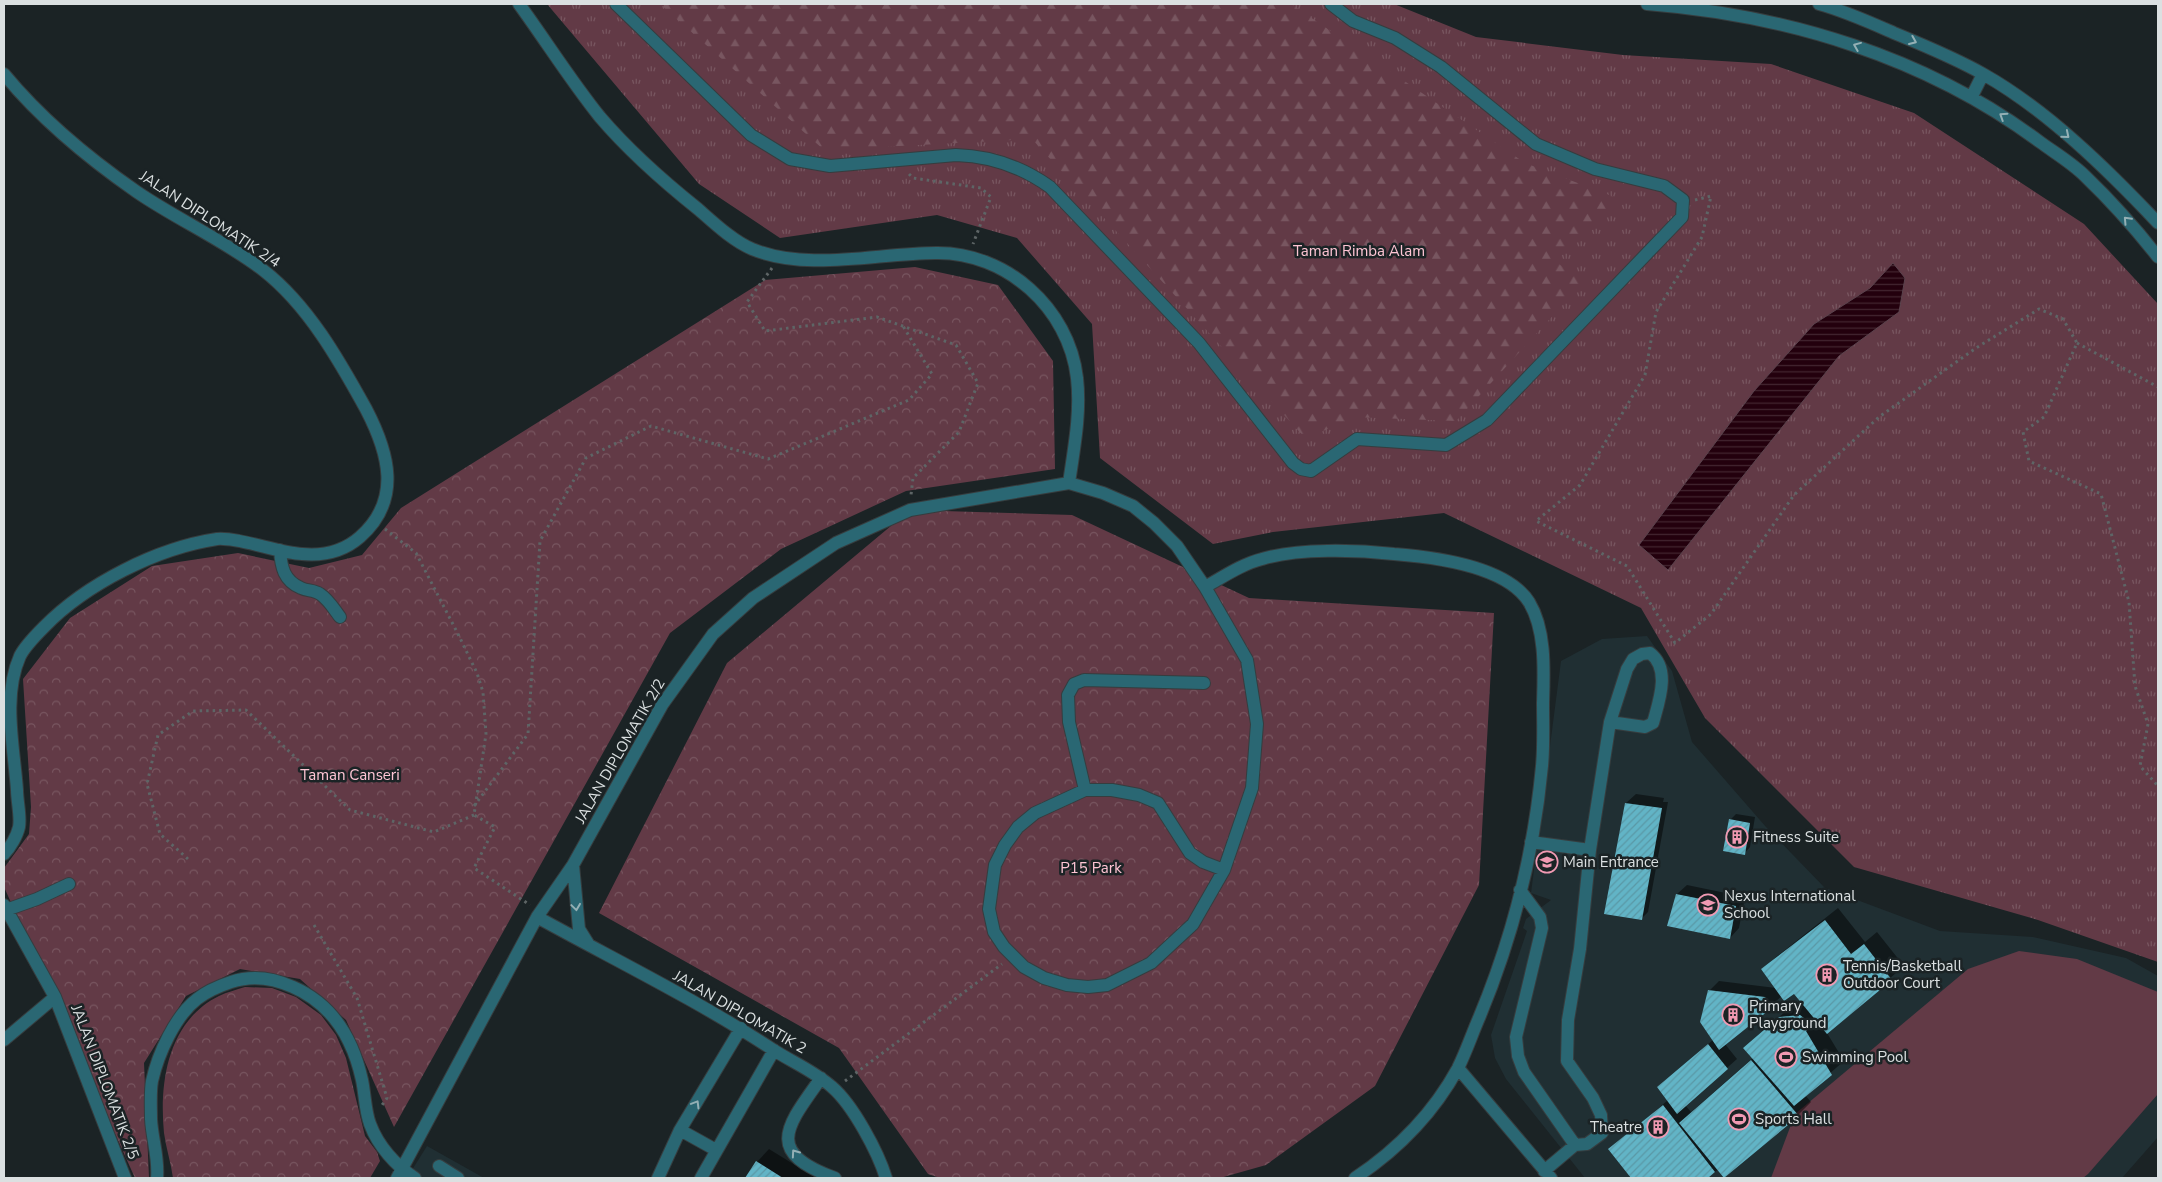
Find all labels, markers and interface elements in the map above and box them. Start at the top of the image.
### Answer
one-way arrow [1909,36,1917,46]
one-way arrow [1853,42,1862,53]
one-way arrow [2000,113,2009,122]
one-way arrow [2060,130,2069,139]
street label: JALAN DIPLOMATIK 2/4 [135,165,284,272]
one-way arrow [2124,217,2133,226]
park label: Taman Rimba Alam [1293,241,1425,261]
street label: JALAN DIPLOMATIK 2/2 [570,675,670,828]
park label: Taman Canseri [300,765,400,785]
building icon: Fitness Suite [1725,825,1749,849]
place label: Fitness Suite [1753,827,1839,847]
school or university icon: Main Entrance [1535,850,1559,874]
place label: Main Entrance [1563,852,1659,872]
park label: P15 Park [1060,858,1122,878]
place label: Nexus International School [1724,886,1856,923]
school or university icon: Nexus International School [1696,893,1720,917]
one-way arrow [570,903,581,911]
place label: Tennis/Basketball Outdoor Court [1843,956,1963,993]
building icon: Tennis/Basketball Outdoor Court [1815,963,1839,987]
street label: JALAN DIPLOMATIK 2 [669,965,810,1058]
place label: Primary Playground [1749,996,1827,1033]
street label: JALAN DIPLOMATIK 2/5 [66,1001,144,1162]
building icon: Primary Playground [1721,1003,1745,1027]
sports icon: Swimming Pool [1774,1045,1798,1069]
place label: Swimming Pool [1802,1047,1908,1067]
one-way arrow [689,1100,699,1109]
sports icon: Sports Hall [1727,1107,1751,1131]
place label: Sports Hall [1755,1109,1832,1129]
building icon: Theatre [1646,1115,1670,1139]
place label: Theatre [1590,1117,1642,1137]
one-way arrow [792,1149,801,1159]

